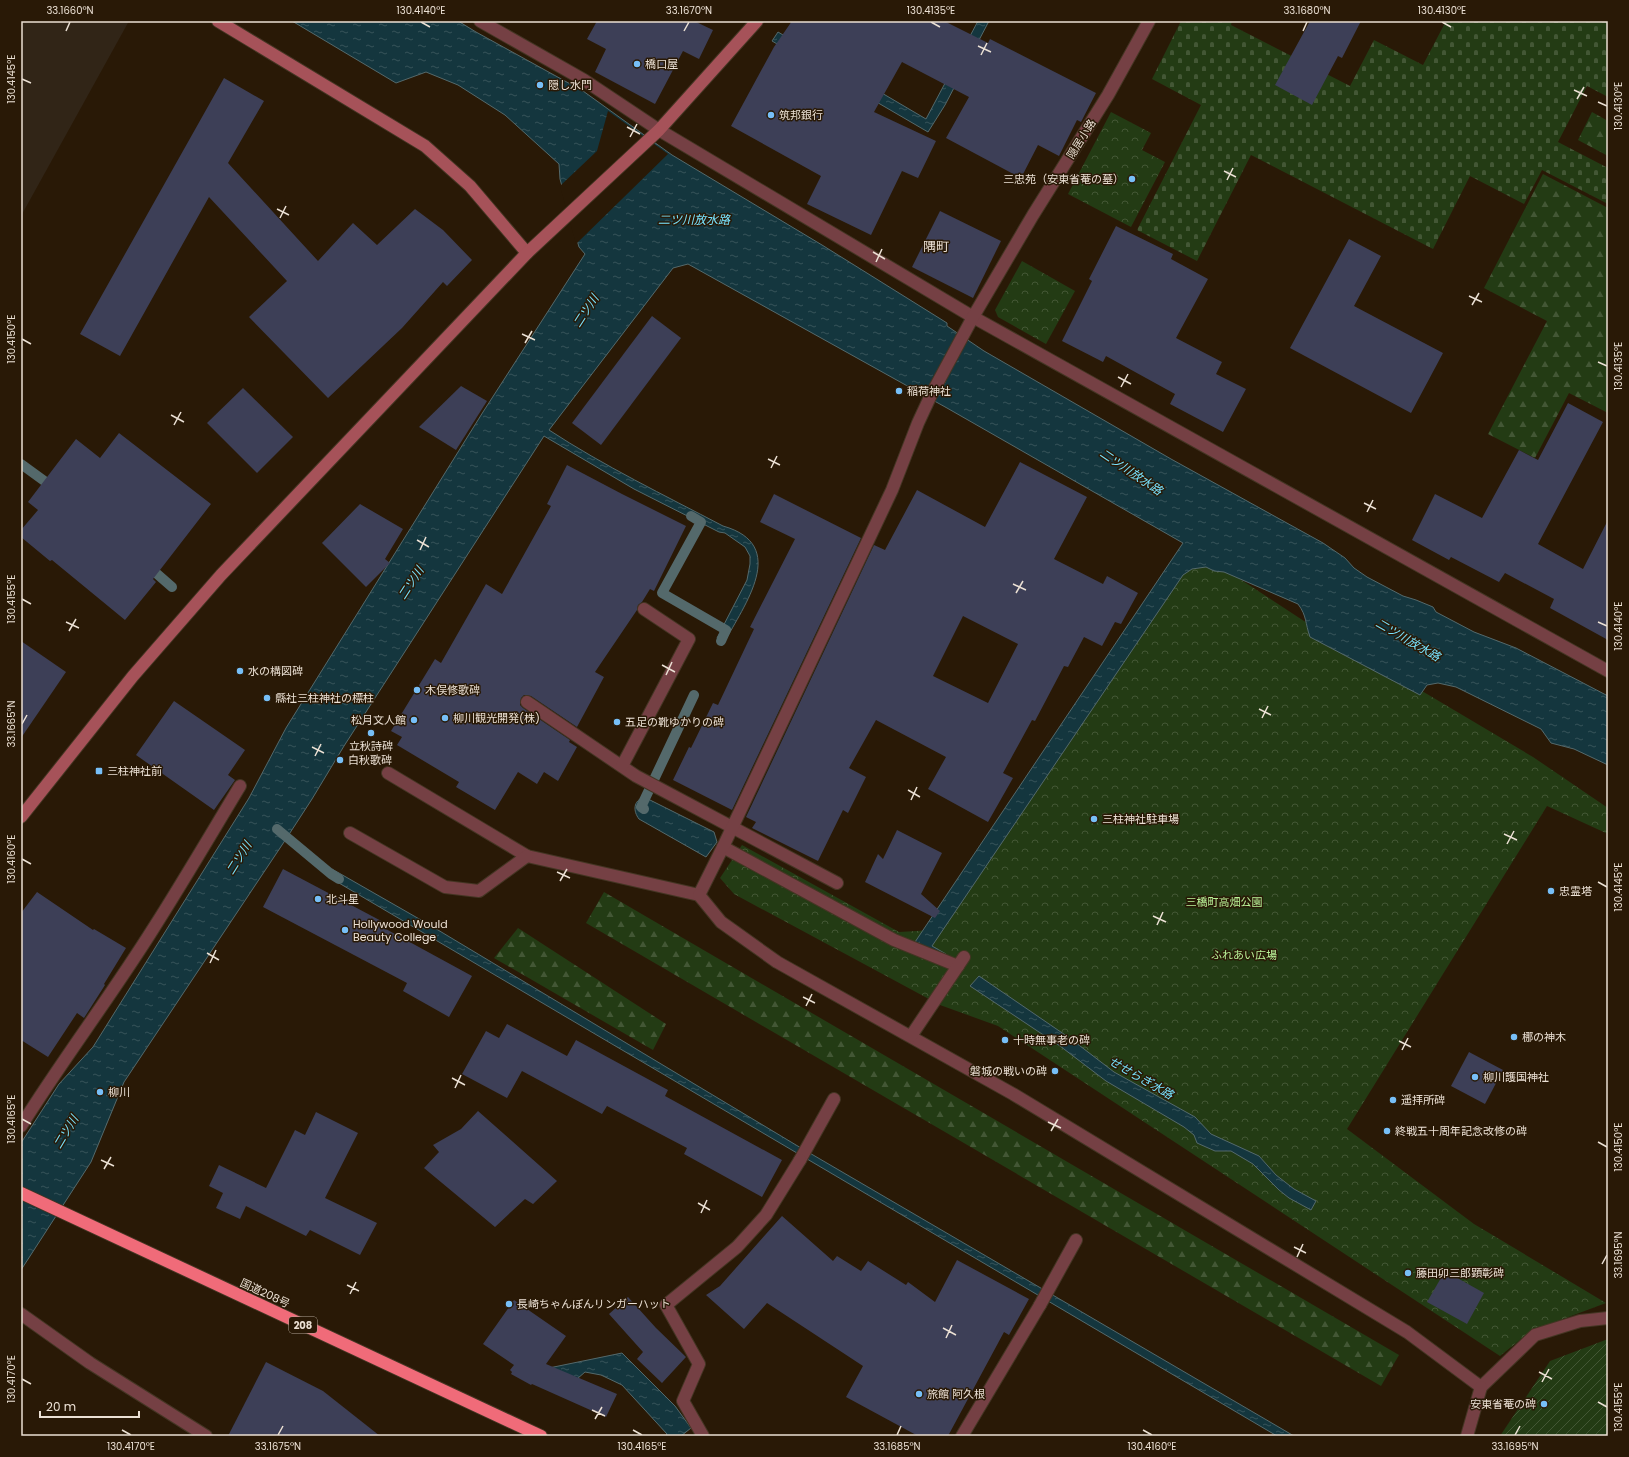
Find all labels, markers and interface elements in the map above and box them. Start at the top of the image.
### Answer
text: 33.1660°N [46,3,94,18]
text: 130.4140°E [397,3,445,18]
text: 33.1670°N [666,3,712,18]
text: 130.4135°E [907,3,955,18]
text: 33.1680°N [1283,3,1331,18]
text: 130.4130°E [1418,3,1466,18]
text: 130.4145°E [4,55,19,103]
place label: 橋口屋 [645,56,678,72]
marker: 橋口屋 [632,59,642,69]
place label: 隠し水門 [548,77,592,93]
marker: 隠し水門 [535,80,545,90]
text: 130.4130°E [1611,82,1626,130]
place label: 筑邦銀行 [779,107,823,123]
marker: 筑邦銀行 [766,110,776,120]
street label: 隠居小路 [1063,116,1099,162]
place label: 三忠苑（安東省菴の墓） [1003,171,1124,187]
marker: 三忠苑（安東省菴の墓） [1127,174,1137,184]
water label: 二ツ川放水路 [658,211,731,228]
district label: 隅町 [923,237,949,256]
water label: 二ツ川 [569,289,604,330]
text: 130.4150°E [4,315,19,363]
text: 130.4135°E [1611,342,1626,390]
place label: 稲荷神社 [907,383,951,399]
marker: 稲荷神社 [894,386,904,396]
water label: 二ツ川放水路 [1097,444,1167,499]
water label: 二ツ川 [394,561,429,602]
text: 130.4155°E [4,575,19,623]
text: 130.4140°E [1611,602,1626,650]
water label: 二ツ川放水路 [1373,614,1445,665]
place label: 水の構図碑 [248,663,303,679]
marker: 水の構図碑 [235,666,245,676]
place label: 木俣修歌碑 [425,682,480,698]
marker: 木俣修歌碑 [412,685,422,695]
place label: 縣社三柱神社の標柱 [275,690,374,706]
marker: 縣社三柱神社の標柱 [262,693,272,703]
text: 33.1665°N [4,700,19,748]
place label: 柳川観光開発(株) [453,710,540,726]
place label: 松月文人館 [351,712,406,728]
marker: 柳川観光開発(株) [440,713,450,723]
place label: 五足の靴ゆかりの碑 [625,714,724,730]
marker: 松月文人館 [409,715,419,725]
marker: 五足の靴ゆかりの碑 [612,717,622,727]
marker: 立秋詩碑 [366,728,376,738]
place label: 立秋詩碑 [349,738,393,754]
place label: 白秋歌碑 [348,752,392,768]
marker: 白秋歌碑 [335,755,345,765]
place label: 三柱神社前 [107,763,162,779]
marker: 三柱神社前 [94,766,104,776]
place label: 三柱神社駐車場 [1102,811,1179,827]
marker: 三柱神社駐車場 [1089,814,1099,824]
text: 130.4160°E [4,835,19,883]
water label: 二ツ川 [222,836,256,878]
text: 130.4145°E [1611,863,1626,911]
place label: 忠霊塔 [1559,883,1592,899]
marker: 忠霊塔 [1546,886,1556,896]
place label: 北斗星 [326,891,359,907]
marker: 北斗星 [313,894,323,904]
park label: 三橋町高畑公園 [1186,894,1263,910]
place label: Hollywood Would Beauty College [353,916,448,945]
marker: Hollywood Would Beauty College [340,925,350,935]
park label: ふれあい広場 [1211,947,1277,963]
place label: 梛の神木 [1522,1029,1566,1045]
place label: 十時無事老の碑 [1013,1032,1090,1048]
marker: 梛の神木 [1509,1032,1519,1042]
marker: 十時無事老の碑 [1000,1035,1010,1045]
water label: せせらぎ水路 [1106,1052,1178,1103]
place label: 磐城の戦いの碑 [970,1063,1047,1079]
marker: 磐城の戦いの碑 [1050,1066,1060,1076]
place label: 柳川護国神社 [1483,1069,1549,1085]
marker: 柳川護国神社 [1470,1072,1480,1082]
place label: 柳川 [108,1084,130,1100]
marker: 柳川 [95,1087,105,1097]
place label: 遥拝所碑 [1401,1092,1445,1108]
text: 130.4165°E [4,1095,19,1143]
marker: 遥拝所碑 [1388,1095,1398,1105]
water label: 二ツ川 [49,1110,83,1152]
place label: 終戦五十周年記念改修の碑 [1395,1123,1527,1139]
text: 130.4150°E [1611,1123,1626,1171]
marker: 終戦五十周年記念改修の碑 [1382,1126,1392,1136]
text: 33.1695°N [1611,1231,1626,1279]
place label: 藤田卯三郎顕彰碑 [1416,1265,1504,1281]
marker: 藤田卯三郎顕彰碑 [1403,1268,1413,1278]
street label: 国道208号 [238,1275,292,1311]
place label: 長崎ちゃんぽんリンガーハット [517,1296,671,1312]
marker: 長崎ちゃんぽんリンガーハット [504,1299,514,1309]
road number: 208 [289,1317,317,1333]
text: 130.4170°E [4,1355,19,1403]
text: 130.4155°E [1611,1383,1626,1431]
place label: 旅館 阿久根 [927,1386,985,1402]
marker: 旅館 阿久根 [914,1389,924,1399]
scale bar [40,1393,139,1419]
place label: 安東省菴の碑 [1470,1396,1536,1412]
text: 20 m [46,1398,76,1415]
marker: 安東省菴の碑 [1539,1399,1549,1409]
text: 130.4170°E [107,1439,155,1454]
text: 33.1675°N [255,1439,301,1454]
text: 130.4165°E [618,1439,666,1454]
text: 33.1685°N [873,1439,921,1454]
text: 130.4160°E [1128,1439,1176,1454]
text: 33.1695°N [1491,1439,1539,1454]

